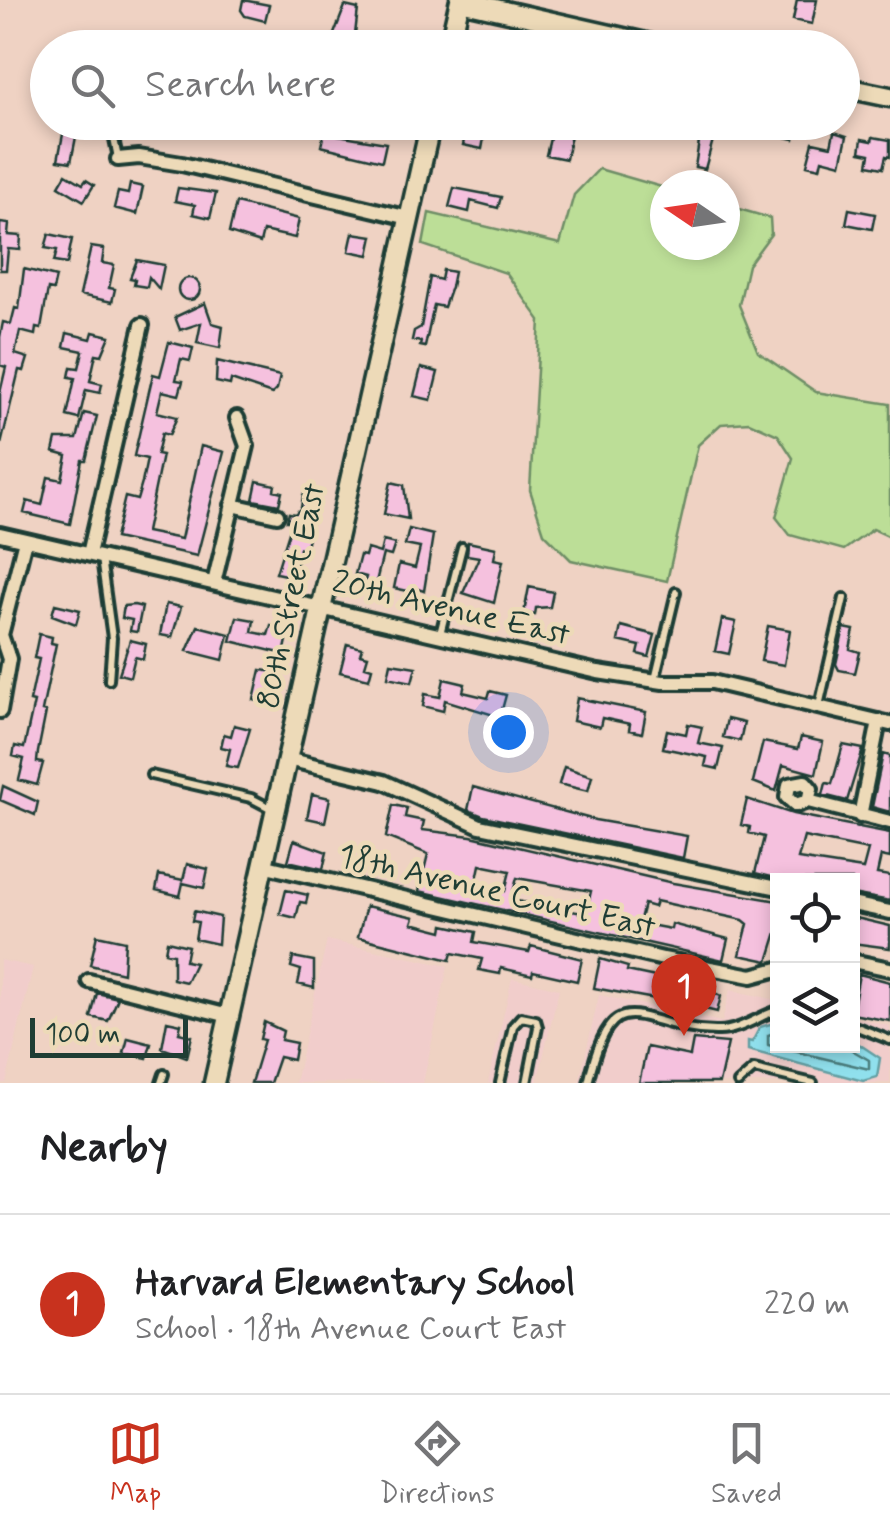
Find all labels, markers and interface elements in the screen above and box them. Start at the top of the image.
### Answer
search box [30,30,860,140]
icon: search [65,58,120,113]
text: Search here [145,61,336,110]
north arrow [650,170,740,260]
street label: 80th Street East [248,480,336,712]
street label: 20th Avenue East [328,561,574,657]
your location [483,707,534,758]
street label: 18th Avenue Court East [334,835,660,949]
map controls [770,873,860,1053]
button: locate [770,873,860,963]
pin: 1 [652,954,716,1036]
button: layers [770,963,860,1053]
scale bar [30,1013,188,1058]
text: 100 m [45,1017,120,1054]
text: Nearby [40,1121,168,1176]
text: Harvard Elementary School [135,1259,575,1308]
text: 1 [65,1283,80,1325]
text: 220 m [764,1283,850,1325]
text: School · 18th Avenue Court East [135,1308,567,1350]
tab: Map [108,1416,163,1513]
tab: Directions [380,1416,495,1513]
tab: Saved [711,1416,782,1513]

